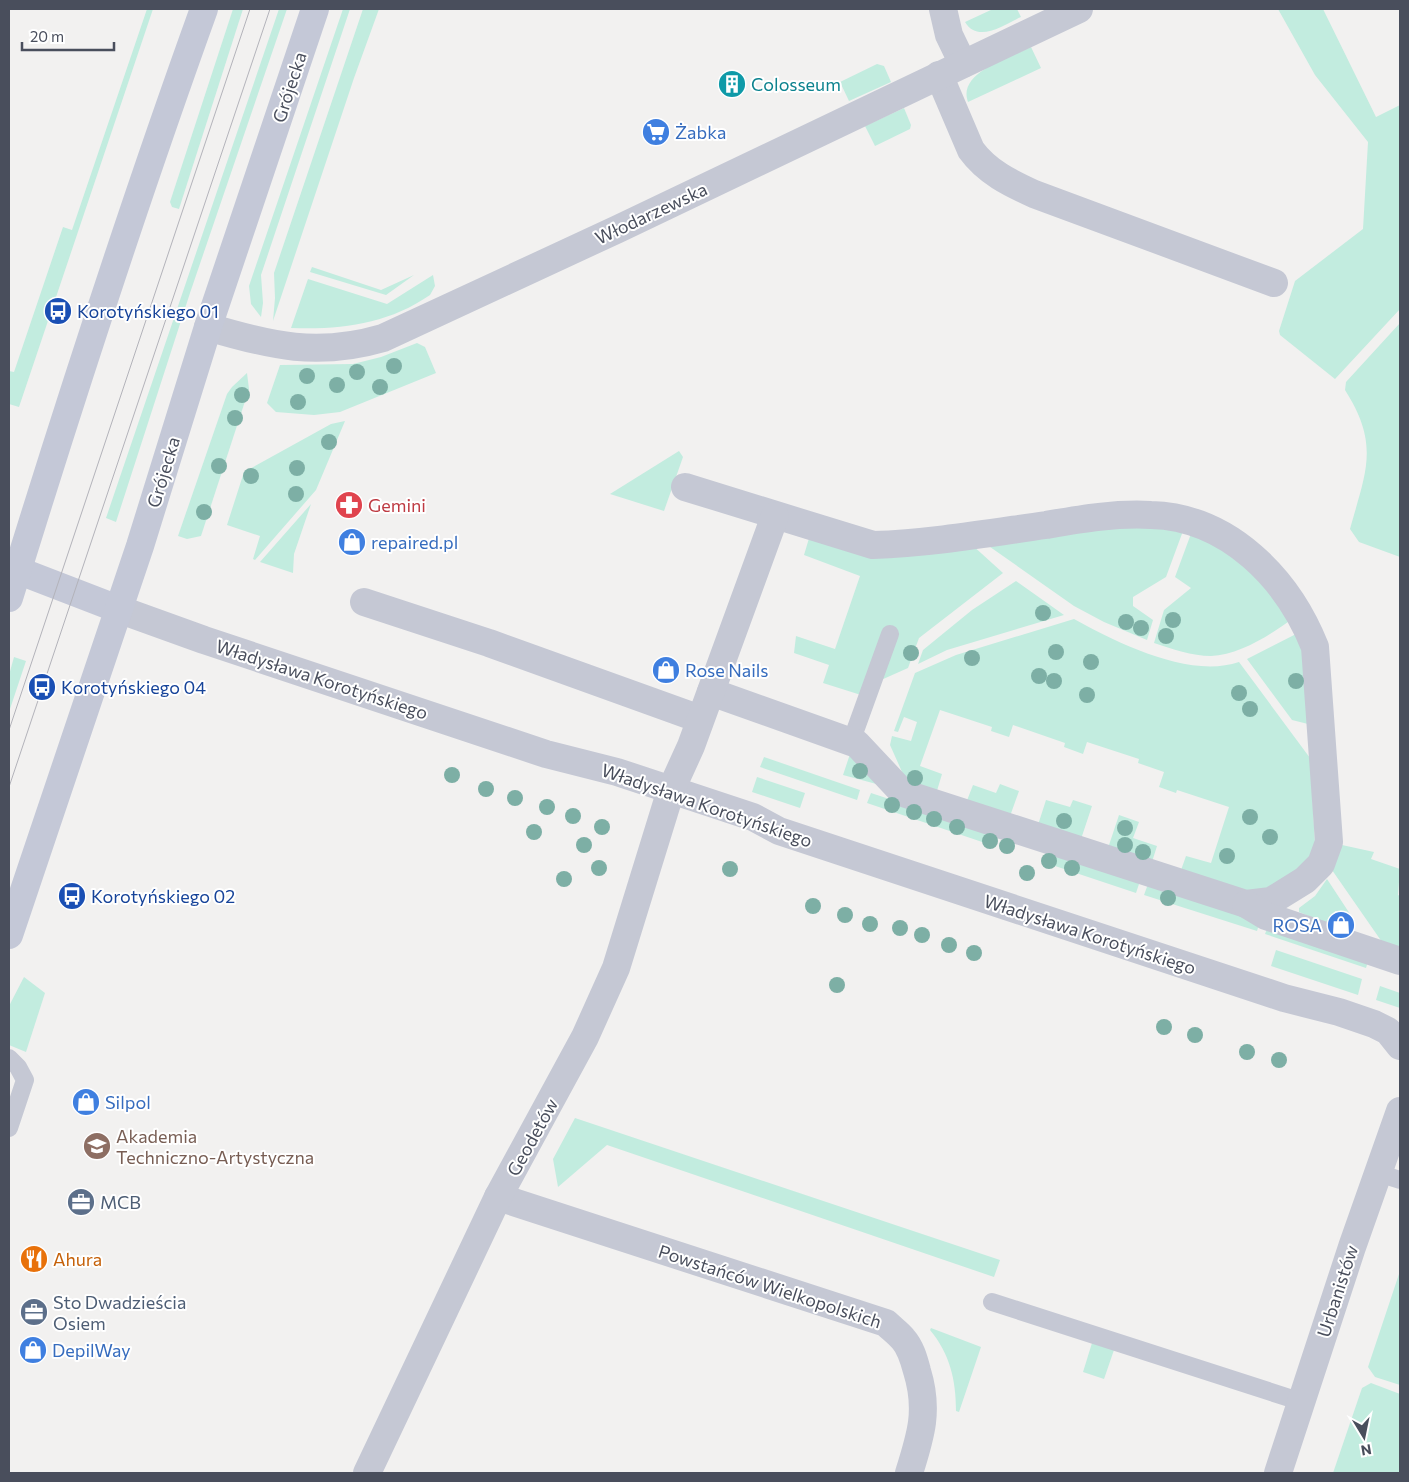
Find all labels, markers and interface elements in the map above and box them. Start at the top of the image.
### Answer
scale bar [22,20,115,52]
text: 20 m [30,27,64,45]
street label: Grójecka [267,49,311,125]
building icon: Colosseum [717,69,747,99]
place label: Colosseum [751,73,841,95]
supermarket icon: Żabka [641,117,671,147]
place label: Żabka [675,121,726,143]
street label: Włodarzewska [591,177,711,249]
bus stop icon: Korotyńskiego 01 [43,296,73,326]
place label: Korotyńskiego 01 [77,300,219,322]
street label: Grójecka [142,434,184,510]
pharmacy icon: Gemini [334,490,364,520]
place label: Gemini [368,494,426,516]
shop icon: repaired.pl [337,527,367,557]
place label: repaired.pl [371,531,458,553]
street label: Władysława Korotyńskiego [213,634,431,724]
shop icon: Rose Nails [651,655,681,685]
place label: Rose Nails [685,659,769,681]
bus stop icon: Korotyńskiego 04 [27,672,57,702]
place label: Korotyńskiego 04 [61,676,206,698]
street label: Władysława Korotyńskiego [599,759,815,851]
bus stop icon: Korotyńskiego 02 [57,881,87,911]
place label: Korotyńskiego 02 [91,885,235,907]
street label: Władysława Korotyńskiego [981,889,1199,979]
shop icon: ROSA [1326,910,1356,940]
place label: ROSA [1273,914,1322,936]
shop icon: Silpol [71,1087,101,1117]
place label: Silpol [105,1091,151,1113]
street label: Geodetów [502,1094,562,1180]
place label: Akademia Techniczno-Artystyczna [116,1125,314,1168]
school or university icon: Akademia Techniczno-Artystyczna [82,1131,112,1161]
office icon: MCB [66,1187,96,1217]
place label: MCB [100,1191,141,1213]
street label: Powstańców Wielkopolskich [656,1240,884,1332]
street label: Urbanistów [1312,1242,1362,1340]
restaurant icon: Ahura [19,1244,49,1274]
place label: Ahura [53,1248,102,1270]
place label: Sto Dwadzieścia Osiem [53,1291,186,1334]
office icon: Sto Dwadzieścia Osiem [19,1297,49,1327]
shop icon: DepilWay [18,1335,48,1365]
place label: DepilWay [52,1339,131,1361]
north arrow [1339,1412,1389,1462]
text: N [1360,1441,1373,1460]

